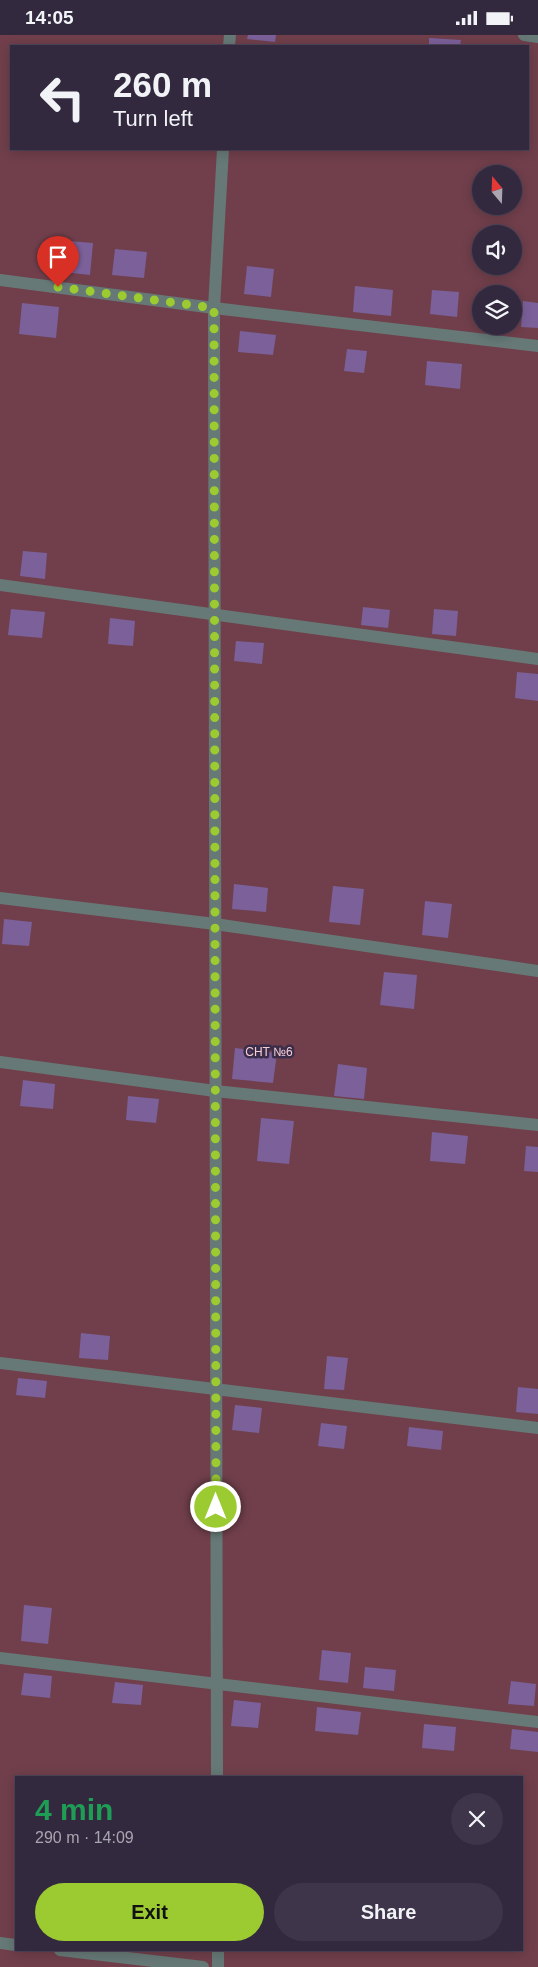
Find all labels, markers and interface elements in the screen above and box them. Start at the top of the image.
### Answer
text: 14:05 [25,7,74,28]
icon: left [30,65,95,130]
text: 260 m [113,65,212,104]
text: Turn left [113,106,193,131]
north arrow [472,165,522,215]
map controls [472,165,522,335]
button: sound [472,225,522,275]
pin [37,236,79,287]
icon: arrive [44,243,72,271]
button: layers [472,285,522,335]
park label: СНТ №6 [245,1045,293,1059]
position arrow [189,1480,241,1532]
text: 4 min [35,1793,113,1826]
button: close [451,1793,503,1845]
text: 290 m · 14:09 [35,1829,134,1846]
button: Exit [35,1883,264,1941]
button: Share [274,1883,503,1941]

